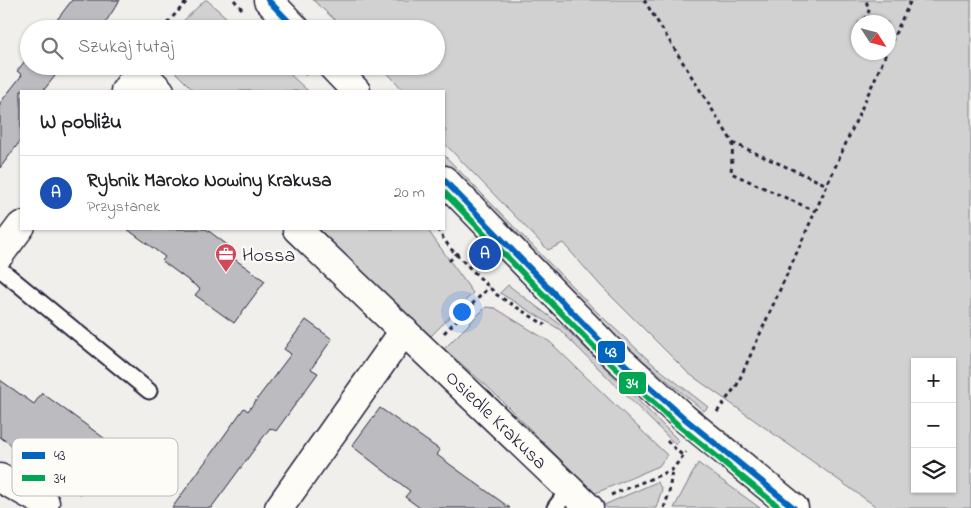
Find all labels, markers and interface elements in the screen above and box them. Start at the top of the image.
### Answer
north arrow [851,15,896,60]
search box [20,20,445,75]
icon: search [38,34,66,62]
text: Szukaj tutaj [78,34,174,61]
text: W pobliżu [40,108,122,138]
text: Rybnik Maroko Nowiny Krakusa [87,168,332,195]
text: A [51,181,61,205]
text: 20 m [394,181,425,205]
text: Przystanek [87,195,160,219]
pin: A [469,235,501,273]
office icon: Hossa [214,242,238,273]
place label: Hossa [242,242,295,271]
your location [449,299,475,325]
line badge: 43 [597,340,626,364]
text: 43 [604,343,617,364]
map controls [911,358,956,493]
button: + [911,358,956,403]
street label: Osiedle Krakusa [438,364,553,477]
line badge: 34 [618,371,647,395]
text: 34 [625,374,638,395]
button: − [911,403,956,448]
legend [12,438,178,496]
text: 43 [54,446,66,467]
button: layers [911,448,956,493]
text: 34 [54,469,66,490]

